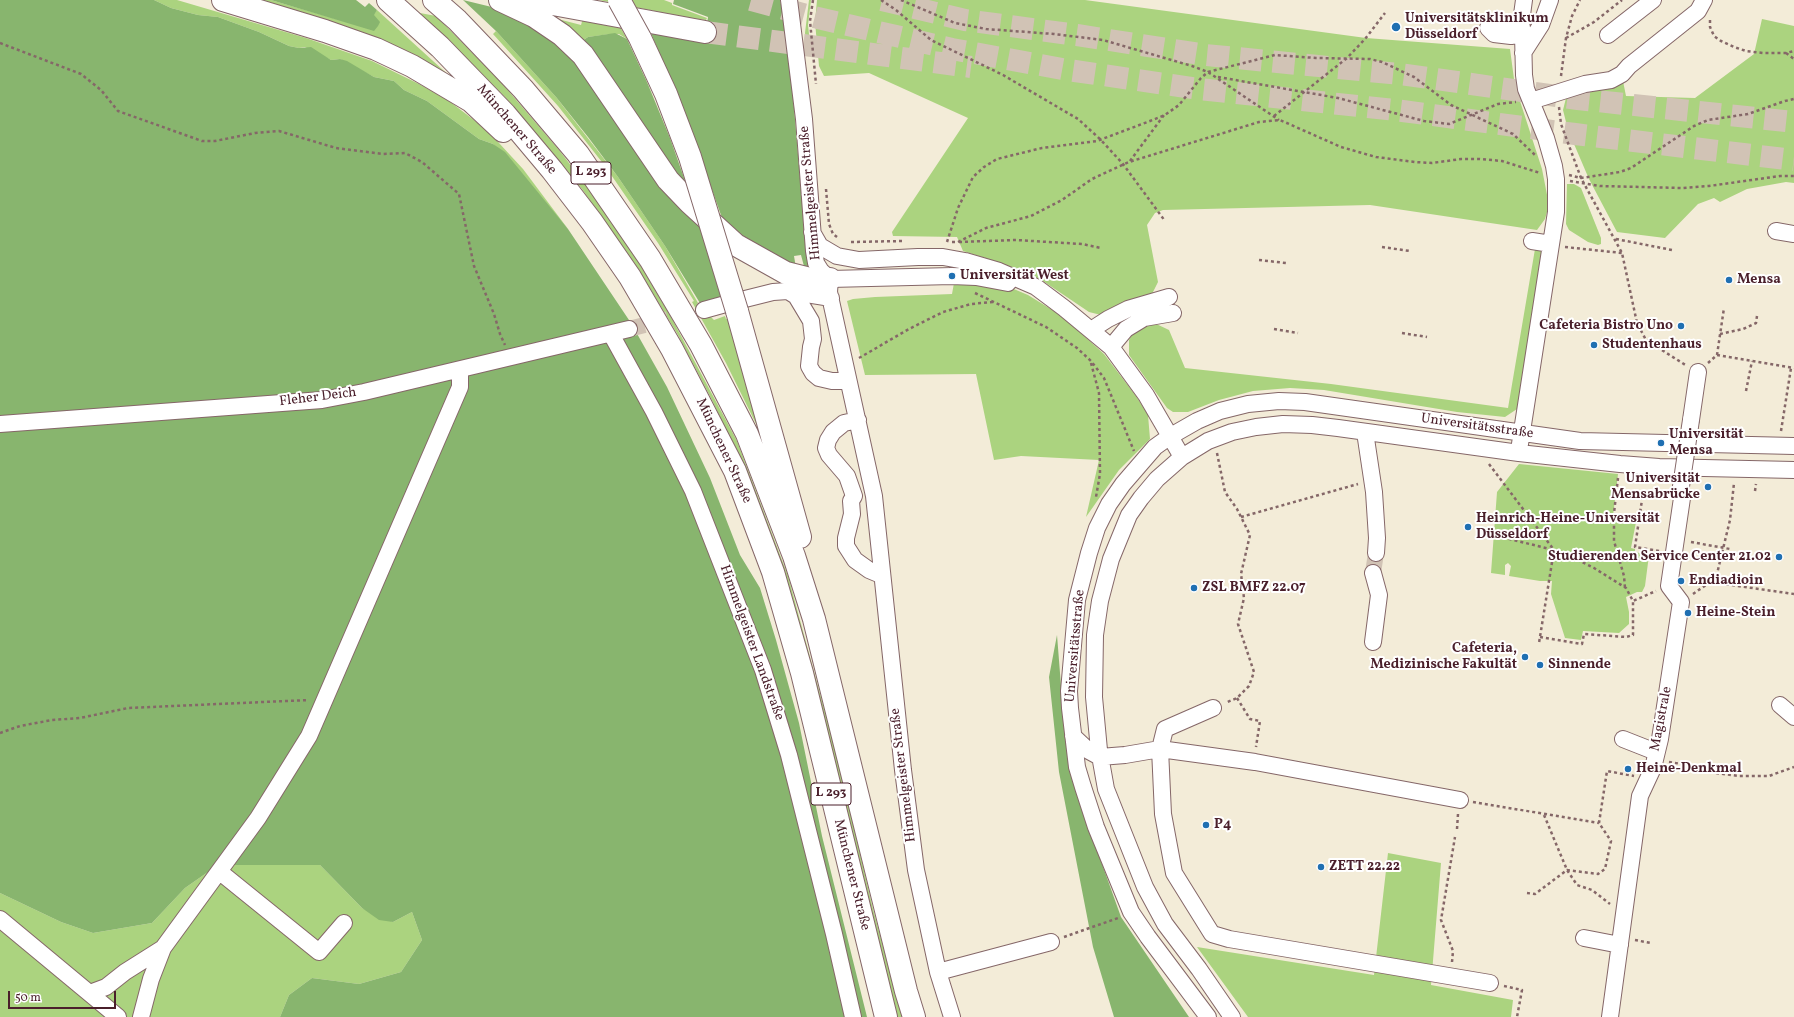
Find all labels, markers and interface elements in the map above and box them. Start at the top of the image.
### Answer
place label: Universitätsklinikum Düsseldorf [1405,11,1549,44]
marker: Universitätsklinikum Düsseldorf [1390,21,1402,33]
street label: Münchener Straße [472,81,560,179]
street label: Himmelgeister Straße [797,125,825,261]
road number: L 293 [571,162,611,184]
place label: Universität West [960,268,1069,284]
marker: Universität West [947,271,957,281]
place label: Mensa [1737,272,1781,288]
marker: Mensa [1724,275,1734,285]
place label: Cafeteria Bistro Uno [1539,318,1673,334]
marker: Cafeteria Bistro Uno [1676,321,1686,331]
place label: Studentenhaus [1602,337,1702,353]
marker: Studentenhaus [1589,340,1599,350]
street label: Fleher Deich [278,385,358,411]
street label: Münchener Straße [691,396,755,506]
street label: Universitätsstraße [1420,411,1534,443]
place label: Universität Mensa [1669,427,1743,460]
marker: Universität Mensa [1656,438,1666,448]
place label: Universität Mensabrücke [1611,471,1700,504]
marker: Universität Mensabrücke [1703,482,1713,492]
place label: Heinrich-Heine-Universität Düsseldorf [1476,511,1660,544]
marker: Heinrich-Heine-Universität Düsseldorf [1463,522,1473,532]
place label: Studierenden Service Center 21.02 [1548,549,1771,565]
marker: Studierenden Service Center 21.02 [1774,552,1784,562]
street label: Himmelgeister Landstraße [715,563,787,723]
place label: Endiadioin [1689,573,1763,589]
marker: Endiadioin [1676,576,1686,586]
place label: ZSL BMFZ 22.07 [1202,580,1306,596]
marker: ZSL BMFZ 22.07 [1189,583,1199,593]
street label: Universitätsstraße [1063,589,1089,703]
place label: Heine-Stein [1696,605,1775,621]
marker: Heine-Stein [1683,608,1693,618]
place label: Cafeteria, Medizinische Fakultät [1370,641,1517,674]
marker: Cafeteria, Medizinische Fakultät [1520,652,1530,662]
place label: Sinnende [1548,657,1611,673]
marker: Sinnende [1535,660,1545,670]
street label: Magistrale [1647,685,1677,753]
street label: Himmelgeister Straße [887,707,921,843]
place label: Heine-Denkmal [1636,761,1742,777]
marker: Heine-Denkmal [1623,764,1633,774]
road number: L 293 [811,783,851,805]
place label: P4 [1214,817,1231,833]
street label: Münchener Straße [829,818,873,932]
marker: P4 [1201,820,1211,830]
place label: ZETT 22.22 [1329,859,1400,875]
marker: ZETT 22.22 [1316,862,1326,872]
scale bar [10,983,118,1009]
text: 50 m [15,990,41,1006]

